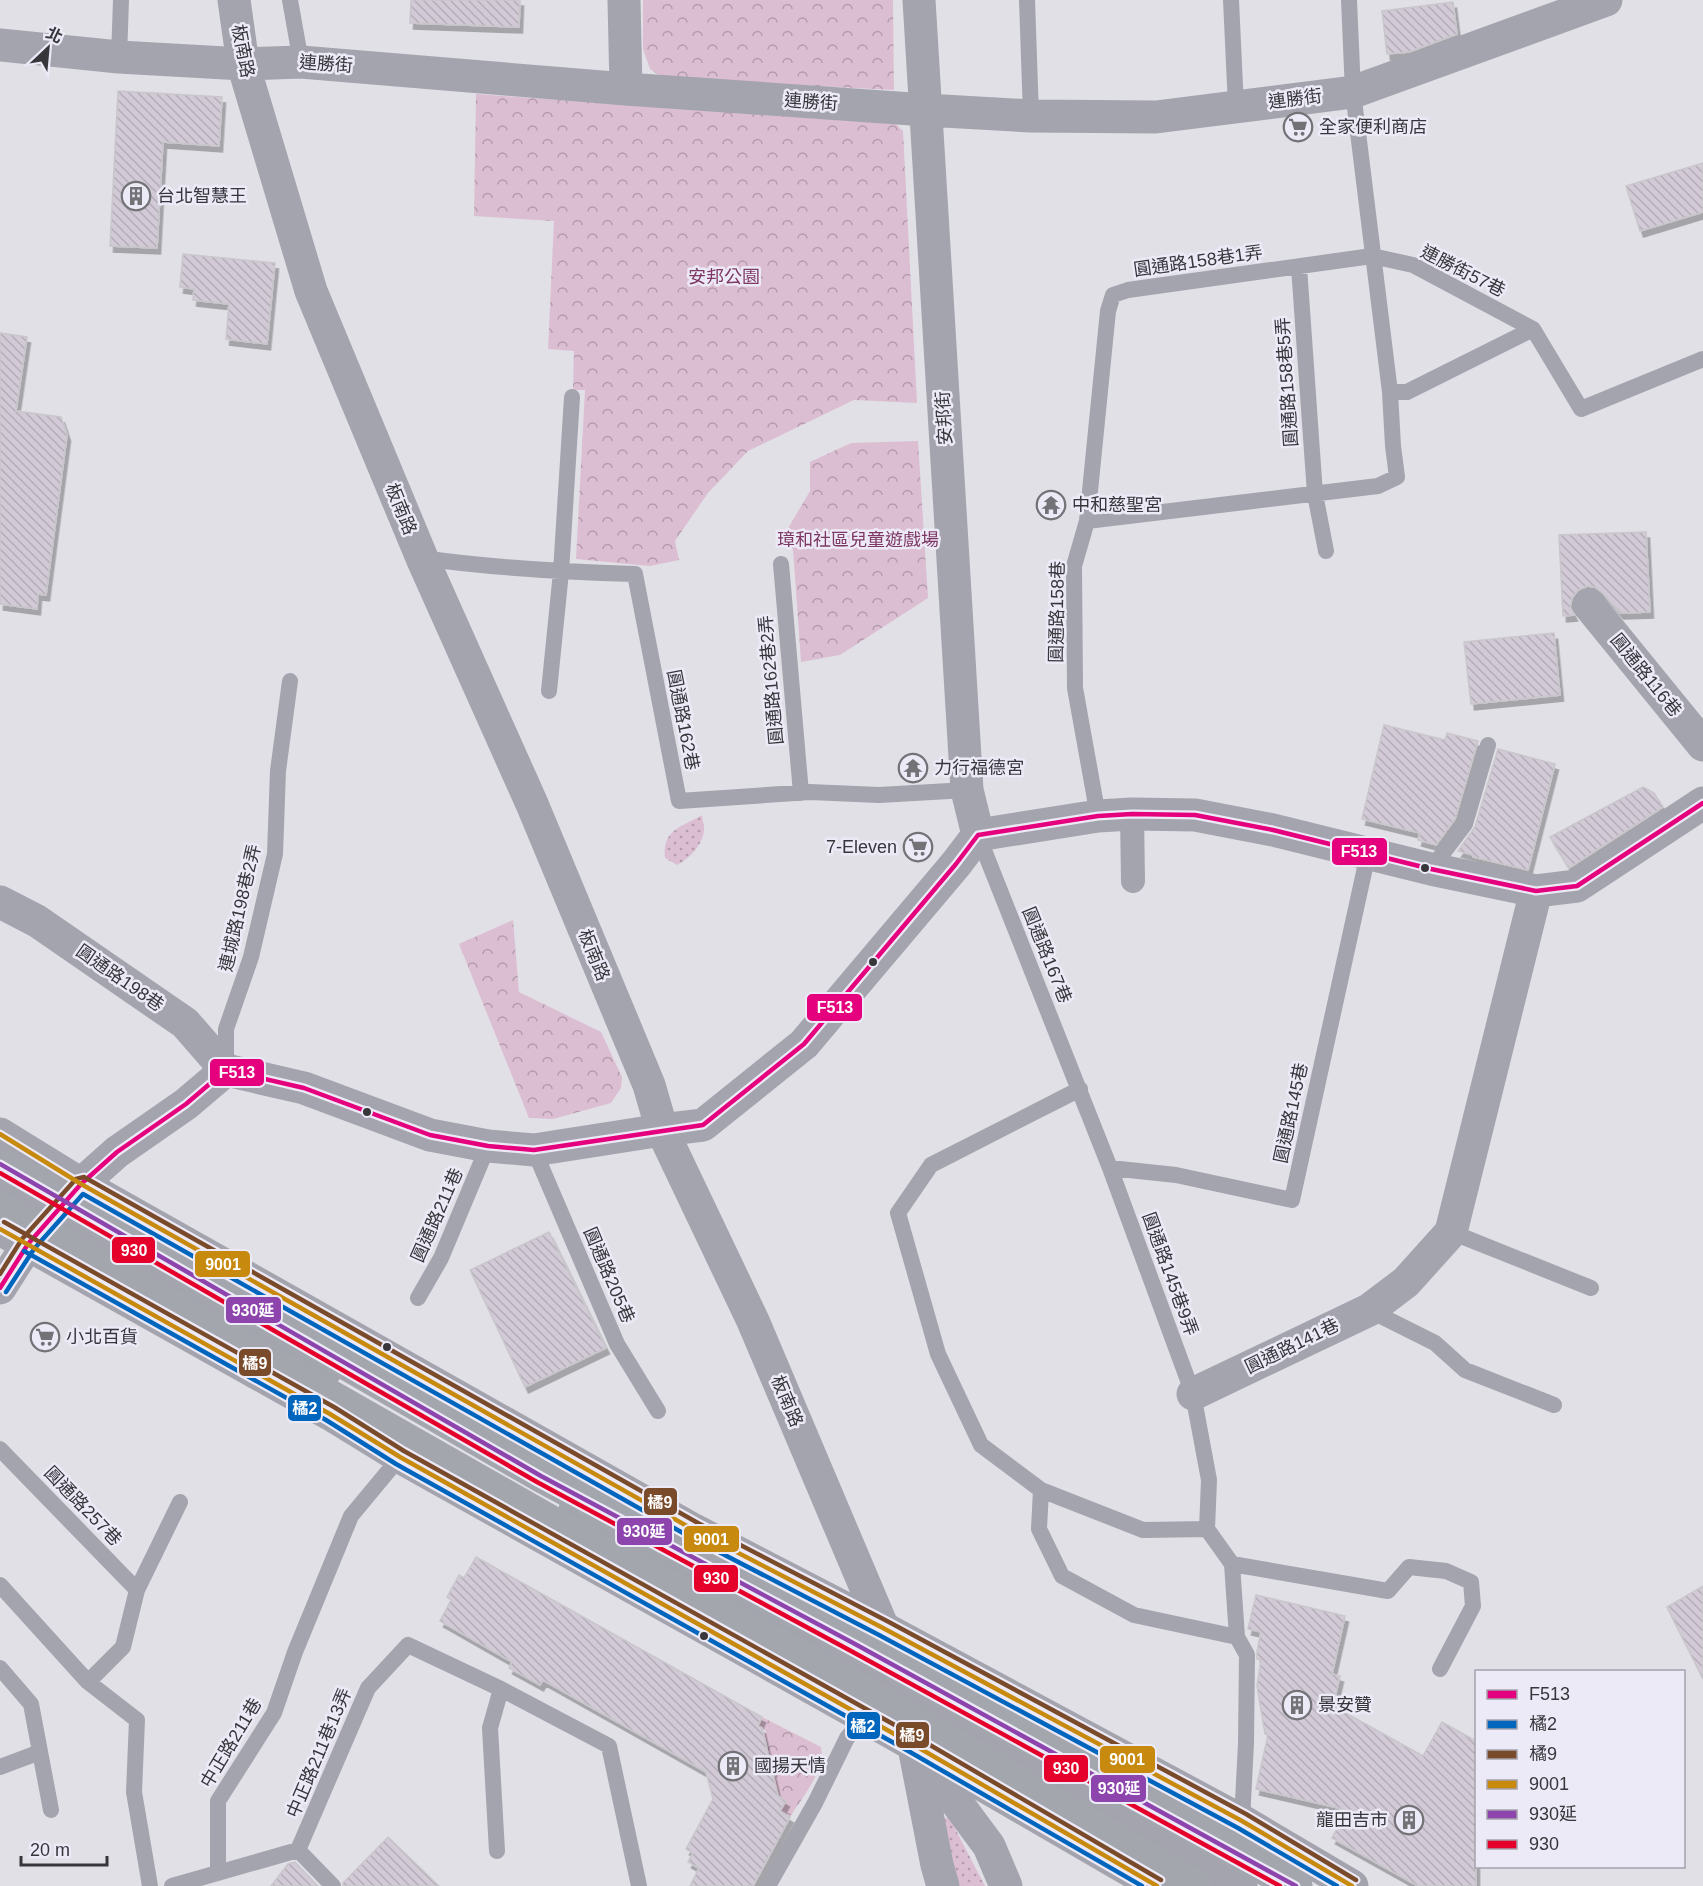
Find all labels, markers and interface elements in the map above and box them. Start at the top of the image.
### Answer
north arrow [18,18,78,78]
street label: 板南路 [228,23,258,79]
text: 北 [43,24,65,46]
street label: 連勝街 [298,52,354,76]
street label: 連勝街 [1267,86,1323,112]
street label: 連勝街 [783,90,839,114]
supermarket icon: 全家便利商店 [1282,111,1314,143]
place label: 全家便利商店 [1319,117,1427,137]
building icon: 台北智慧王 [120,180,152,212]
place label: 台北智慧王 [157,186,247,206]
street label: 連勝街57巷 [1417,241,1509,301]
street label: 圓通路158巷1弄 [1132,242,1264,280]
park label: 安邦公園 [688,267,760,287]
street label: 圓通路158巷5弄 [1272,316,1302,448]
street label: 安邦街 [933,391,955,445]
street label: 板南路 [382,480,420,538]
temple icon: 中和慈聖宮 [1035,489,1067,521]
place label: 中和慈聖宮 [1072,495,1162,515]
park label: 璋和社區兒童遊戲場 [777,530,939,550]
street label: 圓通路158巷 [1046,561,1068,663]
street label: 圓通路162巷2弄 [755,614,787,746]
street label: 圓通路116巷 [1607,630,1685,720]
street label: 圓通路162巷 [663,668,703,772]
temple icon: 力行福德宮 [897,752,929,784]
place label: 力行福德宮 [934,758,1024,778]
supermarket icon: 7-Eleven [902,831,934,863]
place label: 7-Eleven [826,837,897,857]
line badge: F513 [1331,837,1388,866]
street label: 連城路198巷2弄 [216,842,264,974]
text: F513 [1341,843,1377,860]
unlabelled marker [1419,862,1431,874]
street label: 圓通路167巷 [1019,904,1075,1006]
street label: 板南路 [575,926,613,984]
street label: 圓通路198巷 [72,941,168,1015]
unlabelled marker [867,956,879,968]
line badge: F513 [806,993,863,1022]
text: F513 [817,999,853,1016]
line badge: F513 [209,1058,265,1087]
street label: 圓通路145巷 [1271,1061,1311,1165]
text: F513 [219,1064,255,1081]
unlabelled marker [361,1106,373,1118]
street label: 圓通路211巷 [407,1165,467,1265]
street label: 圓通路145巷9弄 [1138,1209,1202,1339]
street label: 圓通路205巷 [580,1224,638,1326]
line badge: 930 [111,1236,156,1264]
text: 930 [121,1242,147,1259]
line badge: 9001 [194,1250,251,1278]
text: 9001 [205,1256,241,1273]
line badge: 930延 [225,1296,282,1324]
text: 930延 [232,1302,274,1319]
street label: 圓通路141巷 [1242,1315,1342,1377]
supermarket icon: 小北百貨 [29,1321,61,1353]
place label: 小北百貨 [66,1327,138,1347]
unlabelled marker [381,1341,393,1353]
line badge: 橘9 [238,1348,272,1377]
text: 橘9 [242,1355,268,1372]
street label: 板南路 [767,1372,807,1430]
line badge: 橘2 [287,1394,322,1422]
text: 橘2 [292,1400,318,1417]
street label: 圓通路257巷 [40,1462,126,1550]
line badge: 橘9 [643,1487,678,1516]
text: 橘9 [647,1494,673,1511]
line badge: 930延 [616,1517,673,1546]
text: 930延 [623,1523,665,1540]
line badge: 9001 [683,1525,740,1553]
text: 9001 [693,1531,729,1548]
line badge: 930 [693,1564,739,1593]
text: 930 [703,1570,729,1587]
unlabelled marker [698,1630,710,1642]
legend [1475,1670,1685,1868]
text: F513 [1529,1684,1570,1704]
street label: 中正路211巷13弄 [283,1685,355,1821]
building icon: 景安贊 [1281,1689,1313,1721]
street label: 中正路211巷 [196,1695,266,1791]
place label: 景安贊 [1318,1695,1372,1715]
line badge: 橘2 [846,1711,881,1740]
text: 橘2 [1529,1714,1557,1734]
text: 橘2 [850,1718,876,1735]
line badge: 橘9 [895,1721,930,1749]
text: 橘9 [899,1727,925,1744]
text: 橘9 [1529,1744,1557,1764]
line badge: 9001 [1099,1745,1156,1774]
building icon: 國揚天情 [717,1750,749,1782]
text: 9001 [1109,1751,1145,1768]
line badge: 930 [1043,1754,1089,1783]
place label: 國揚天情 [754,1756,826,1776]
text: 930 [1053,1760,1079,1777]
line badge: 930延 [1090,1774,1147,1803]
text: 9001 [1529,1774,1569,1794]
text: 930延 [1098,1780,1140,1797]
building icon: 龍田吉市 [1393,1804,1425,1836]
text: 930延 [1529,1804,1577,1824]
place label: 龍田吉市 [1316,1810,1388,1830]
scale bar [21,1829,106,1867]
text: 930 [1529,1834,1559,1854]
text: 20 m [30,1840,70,1860]

